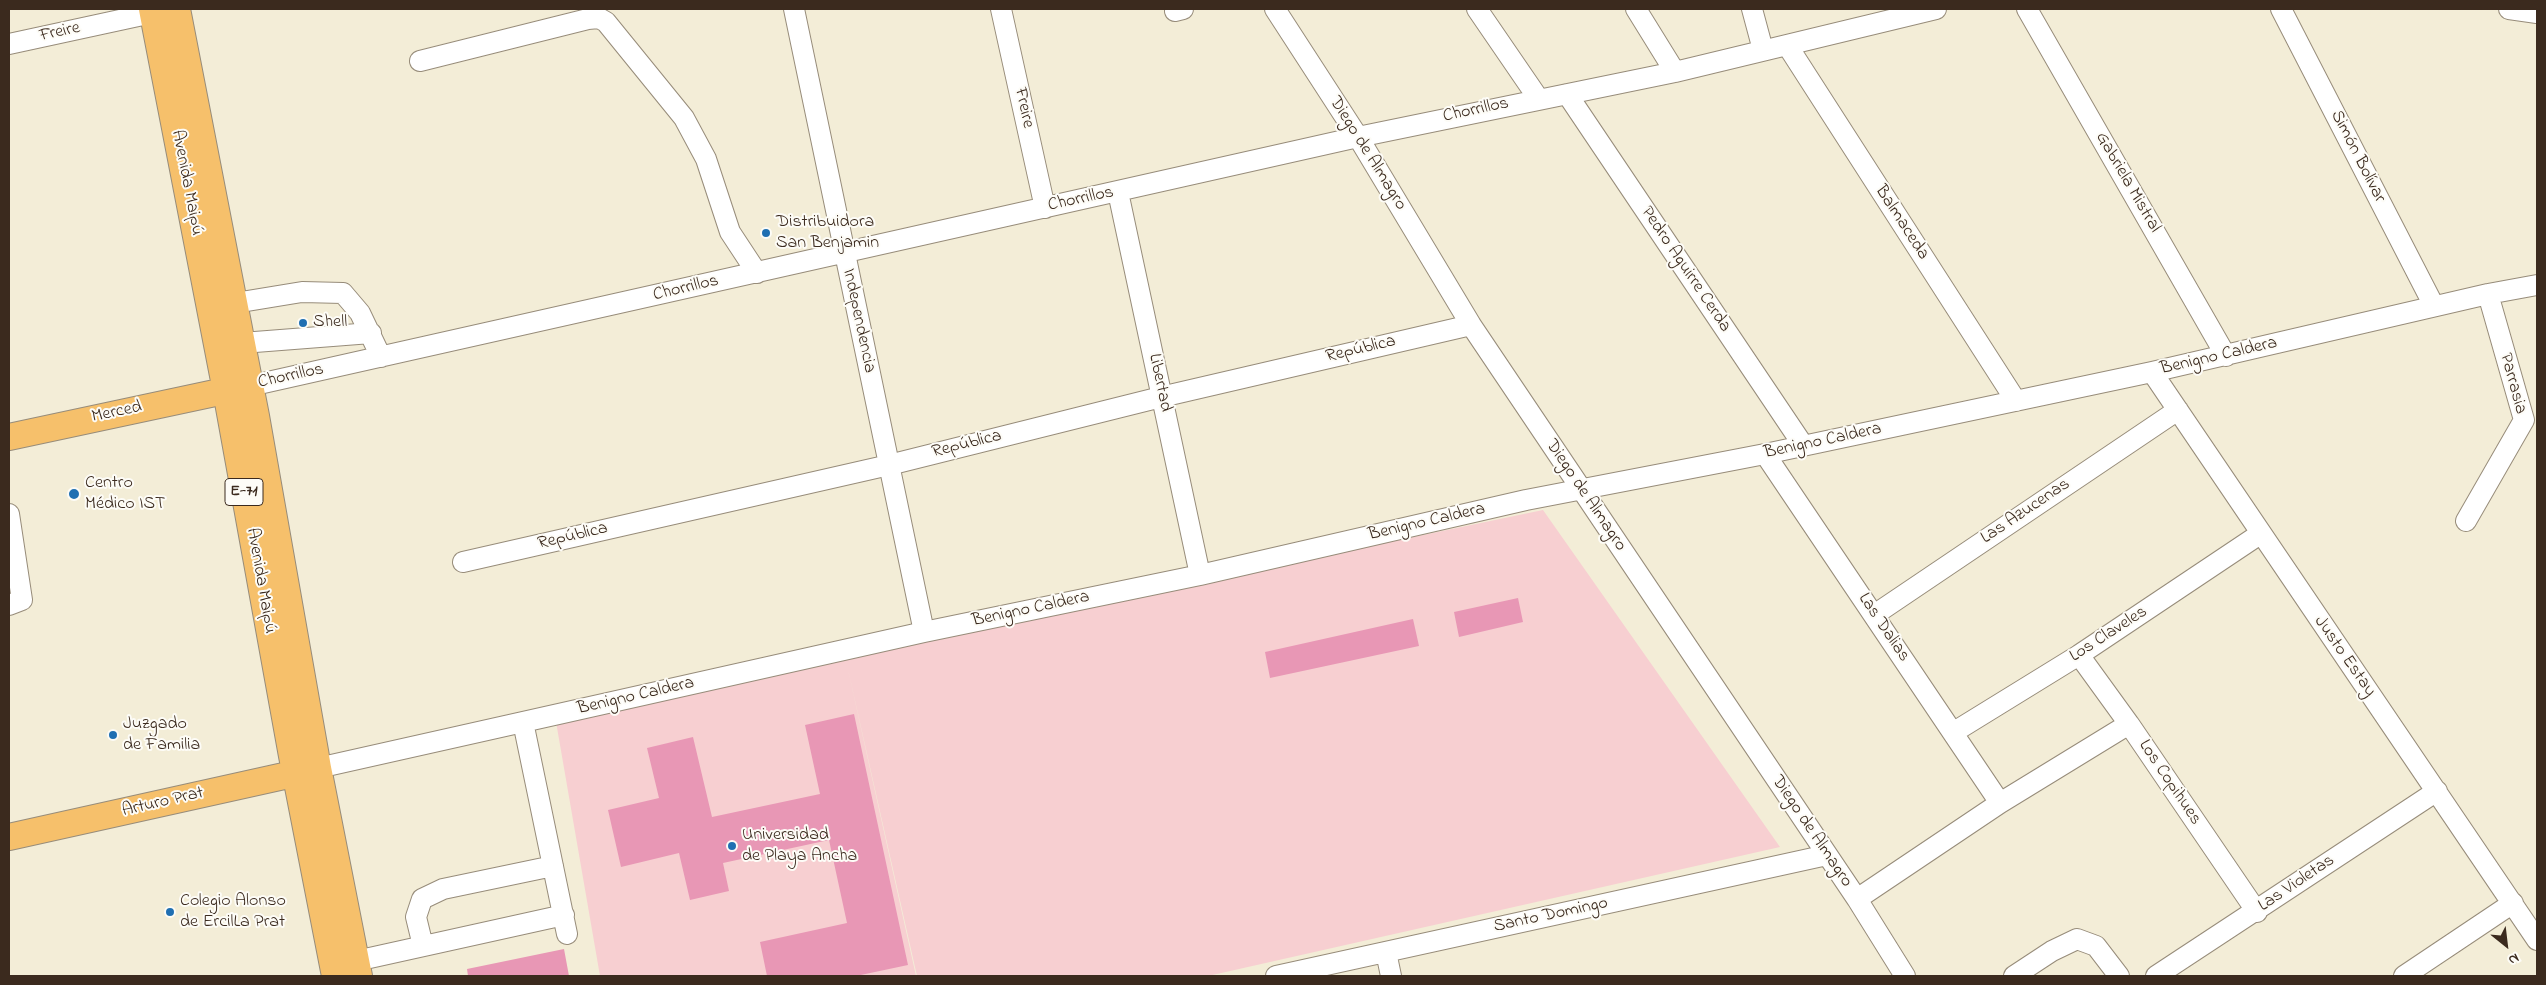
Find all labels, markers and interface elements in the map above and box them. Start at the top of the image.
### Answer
street label: Freire [38,18,82,48]
street label: Freire [1008,86,1038,130]
street label: Diego de Almagro [1323,93,1411,215]
street label: Chorrillos [1441,93,1511,129]
street label: Simón Bolívar [2324,107,2390,207]
street label: Avenida Maipú [165,128,207,238]
street label: Gabriela Mistral [2090,129,2164,237]
street label: Chorrillos [1046,182,1116,218]
street label: Balmaceda [1869,182,1933,264]
street label: Pedro Aguirre Cerda [1635,203,1735,337]
place label: Distribuidora San Benjamin [776,212,879,254]
marker: Distribuidora San Benjamin [760,227,772,239]
street label: Independencia [836,267,880,375]
street label: Chorrillos [651,271,721,307]
place label: Shell [313,312,347,334]
marker: Shell [297,317,309,329]
street label: República [1324,331,1398,369]
street label: Benigno Caldera [2158,333,2280,381]
street label: Parrasia [2494,351,2530,417]
street label: Libertad [1142,352,1176,414]
street label: Chorrillos [256,359,326,395]
street label: Merced [90,397,144,429]
street label: Benigno Caldera [1762,419,1884,465]
street label: República [930,426,1004,464]
street label: Diego de Almagro [1540,436,1630,556]
place label: Centro Médico IST [85,473,165,516]
street label: Las Azucenas [1977,474,2075,550]
road number: E-71 [225,478,263,506]
marker: Centro Médico IST [67,487,81,501]
street label: Benigno Caldera [1366,499,1488,547]
street label: República [536,518,610,556]
street label: Avenida Maipú [240,526,280,636]
street label: Benigno Caldera [970,587,1092,633]
street label: Las Dalias [1852,590,1914,666]
street label: Los Claveles [2066,602,2152,668]
street label: Justo Estay [2308,612,2380,702]
street label: Benigno Caldera [575,673,697,721]
place label: Juzgado de Familia [123,714,200,756]
marker: Juzgado de Familia [107,729,119,741]
street label: Los Copihues [2133,736,2205,830]
street label: Diego de Almagro [1766,772,1856,892]
street label: Arturo Prat [120,783,206,823]
place label: Universidad de Playa Ancha [742,825,857,868]
marker: Universidad de Playa Ancha [726,840,738,852]
street label: Las Violetas [2255,851,2339,917]
place label: Colegio Alonso de ErcilLa Prat [180,891,286,934]
street label: Santo Domingo [1492,893,1610,939]
marker: Colegio Alonso de ErcilLa Prat [164,906,176,918]
north arrow [2481,920,2531,970]
text: N [2504,947,2523,970]

